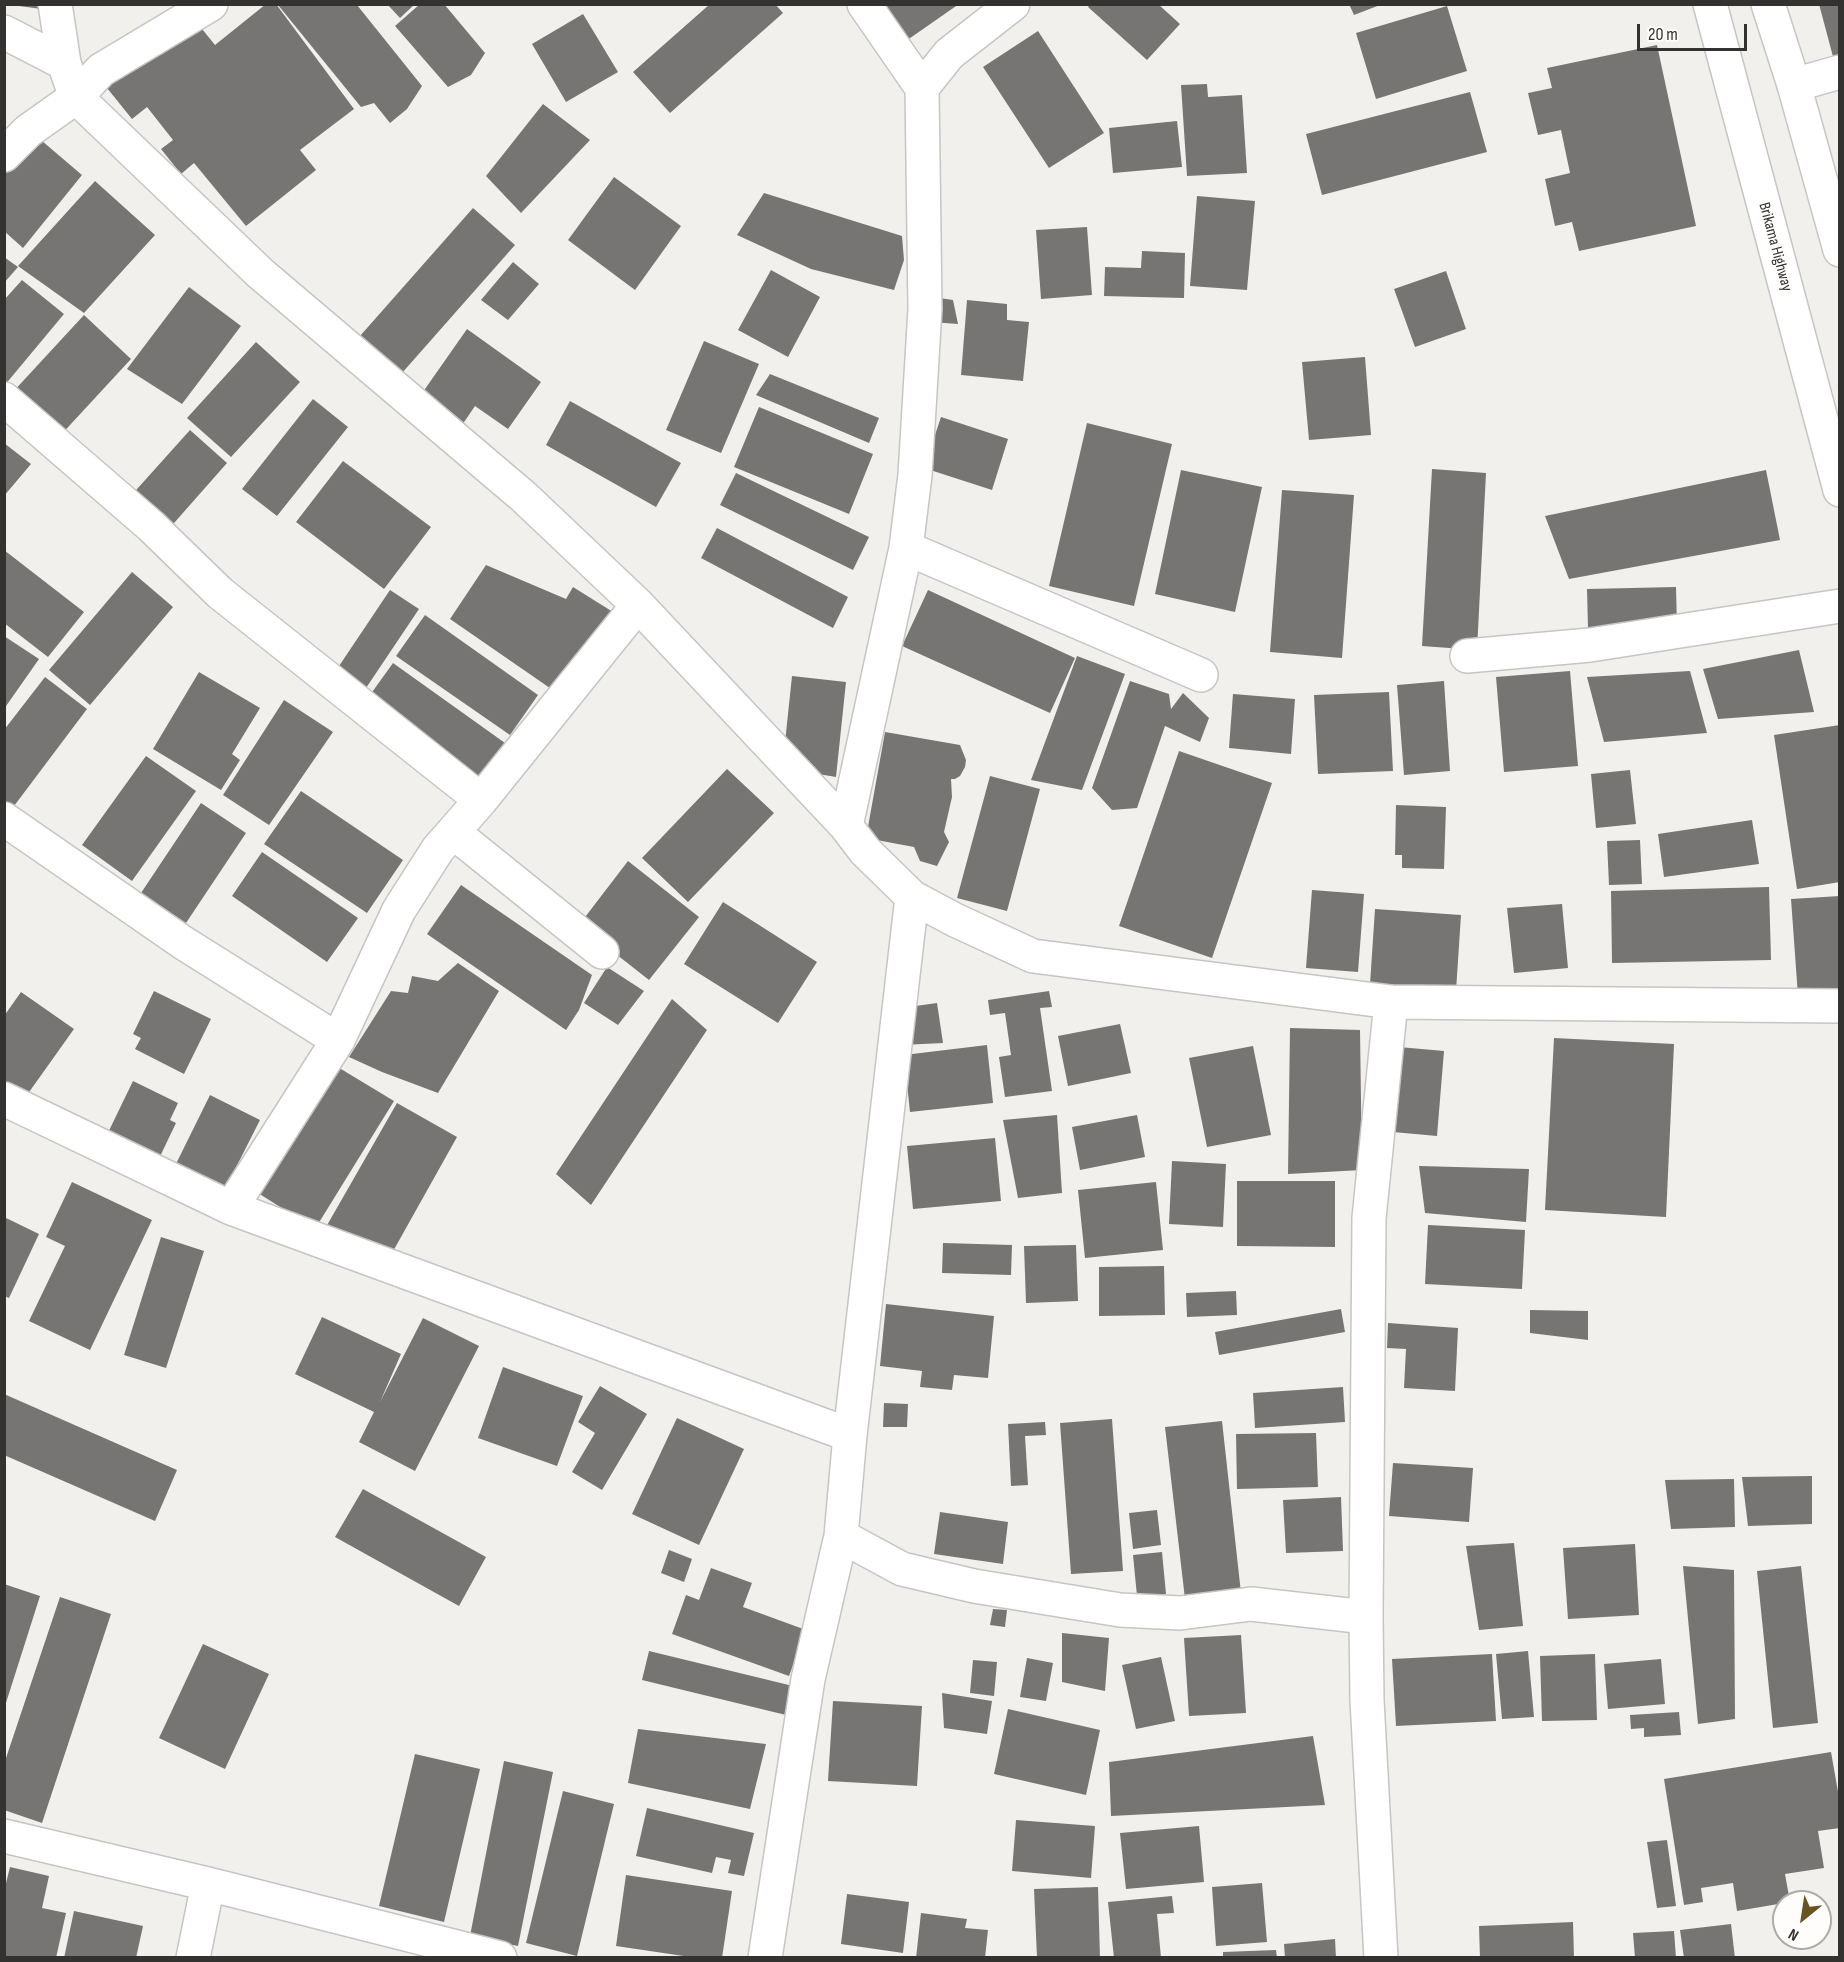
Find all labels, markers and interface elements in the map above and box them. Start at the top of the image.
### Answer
scale bar [1640,12,1750,50]
text: 20 m [1648,24,1678,45]
street label: Brikama Highway [1754,200,1796,294]
north arrow [1772,1890,1832,1950]
text: N [1785,1924,1802,1945]

